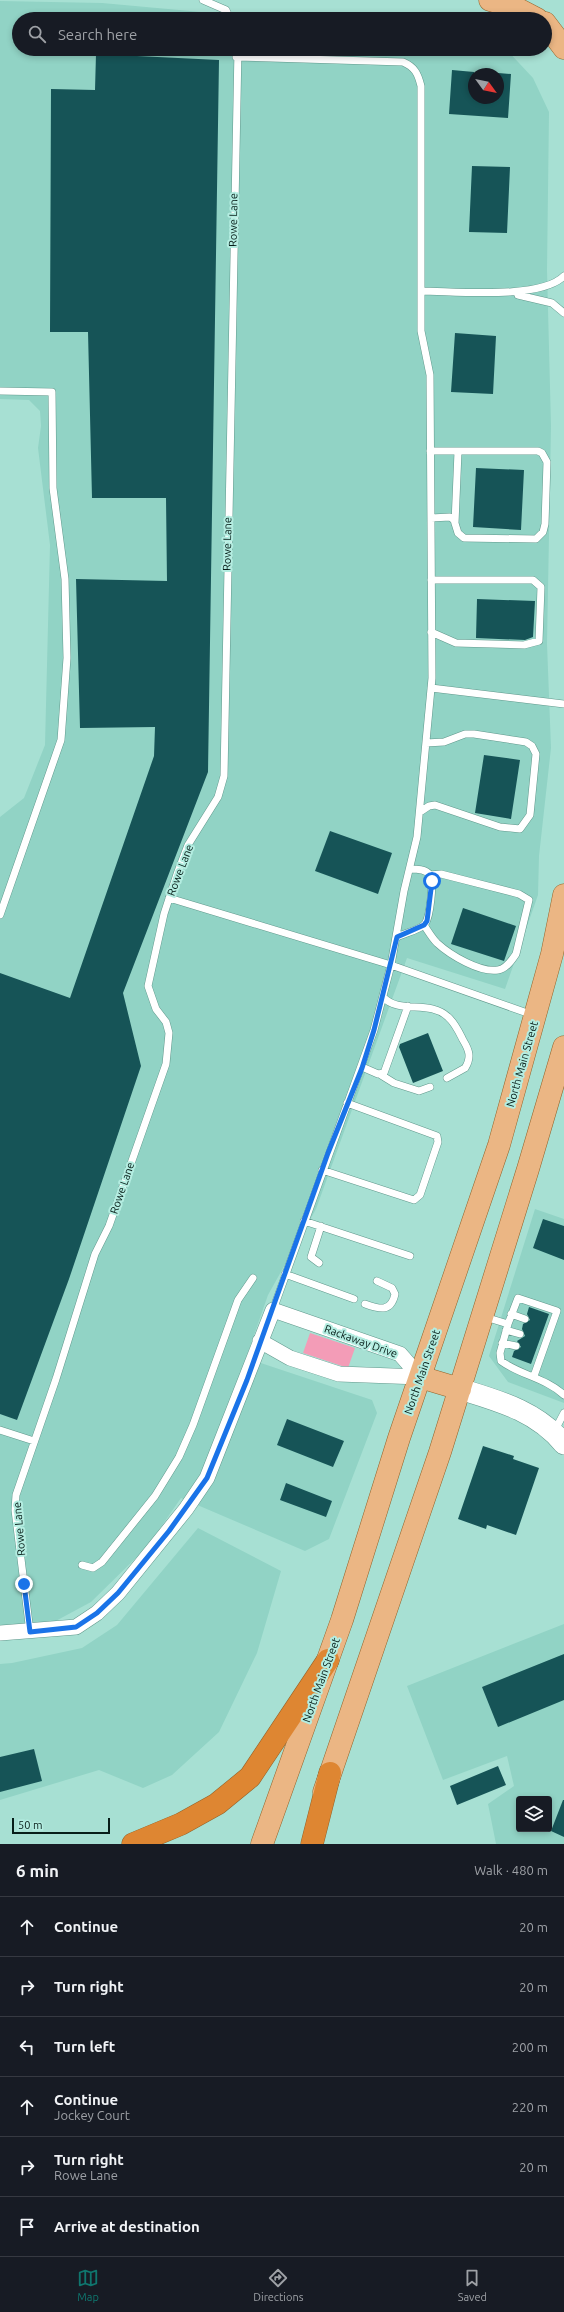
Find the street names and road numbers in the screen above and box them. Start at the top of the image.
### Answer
street label: Rowe Lane [227,193,239,247]
street label: Rowe Lane [221,517,233,571]
street label: Rowe Lane [165,843,195,897]
street label: North Main Street [504,1019,540,1108]
street label: Rowe Lane [108,1161,136,1215]
street label: Rackaway Drive [323,1322,399,1360]
street label: North Main Street [402,1327,442,1416]
street label: Rowe Lane [11,1502,27,1556]
street label: North Main Street [300,1636,342,1724]

